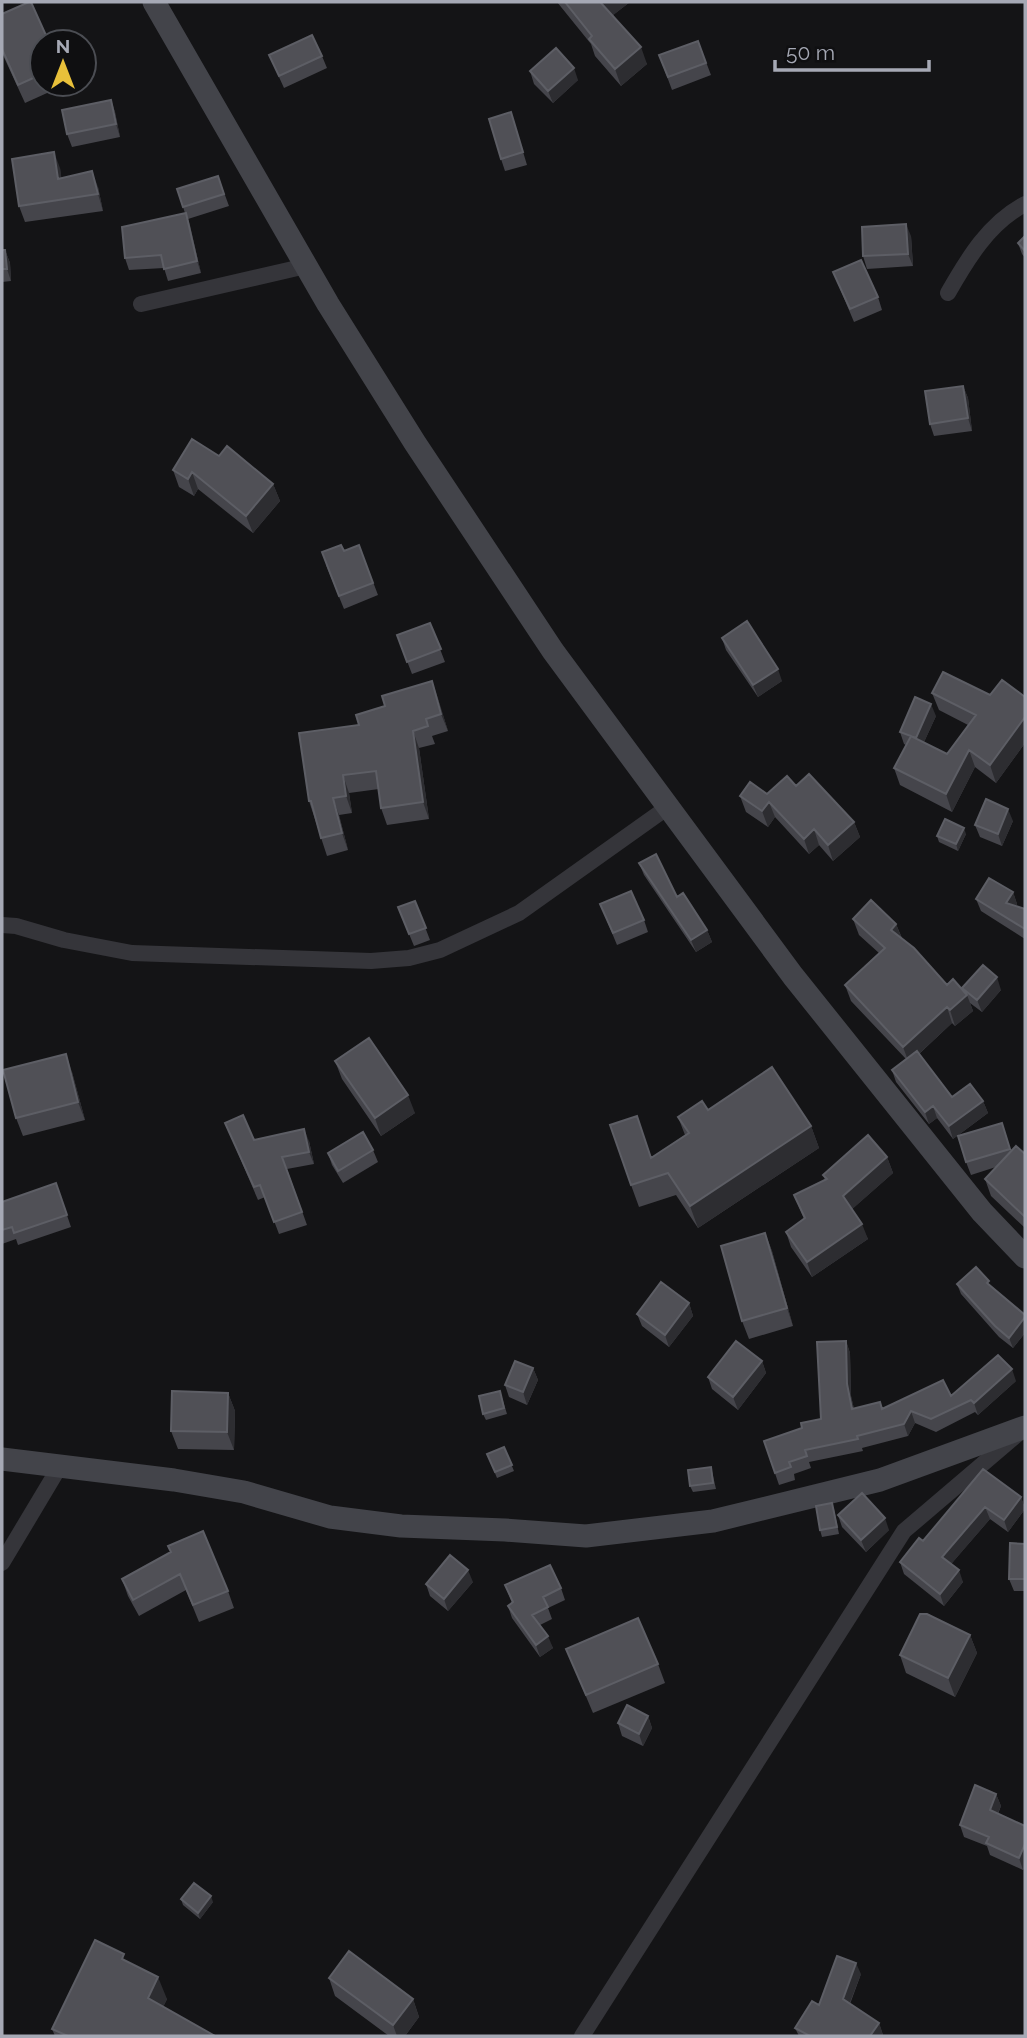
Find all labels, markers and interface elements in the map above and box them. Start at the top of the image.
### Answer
north arrow [28,28,98,98]
scale bar [775,28,929,72]
text: N [56,35,70,57]
text: 50 m [786,40,835,65]

